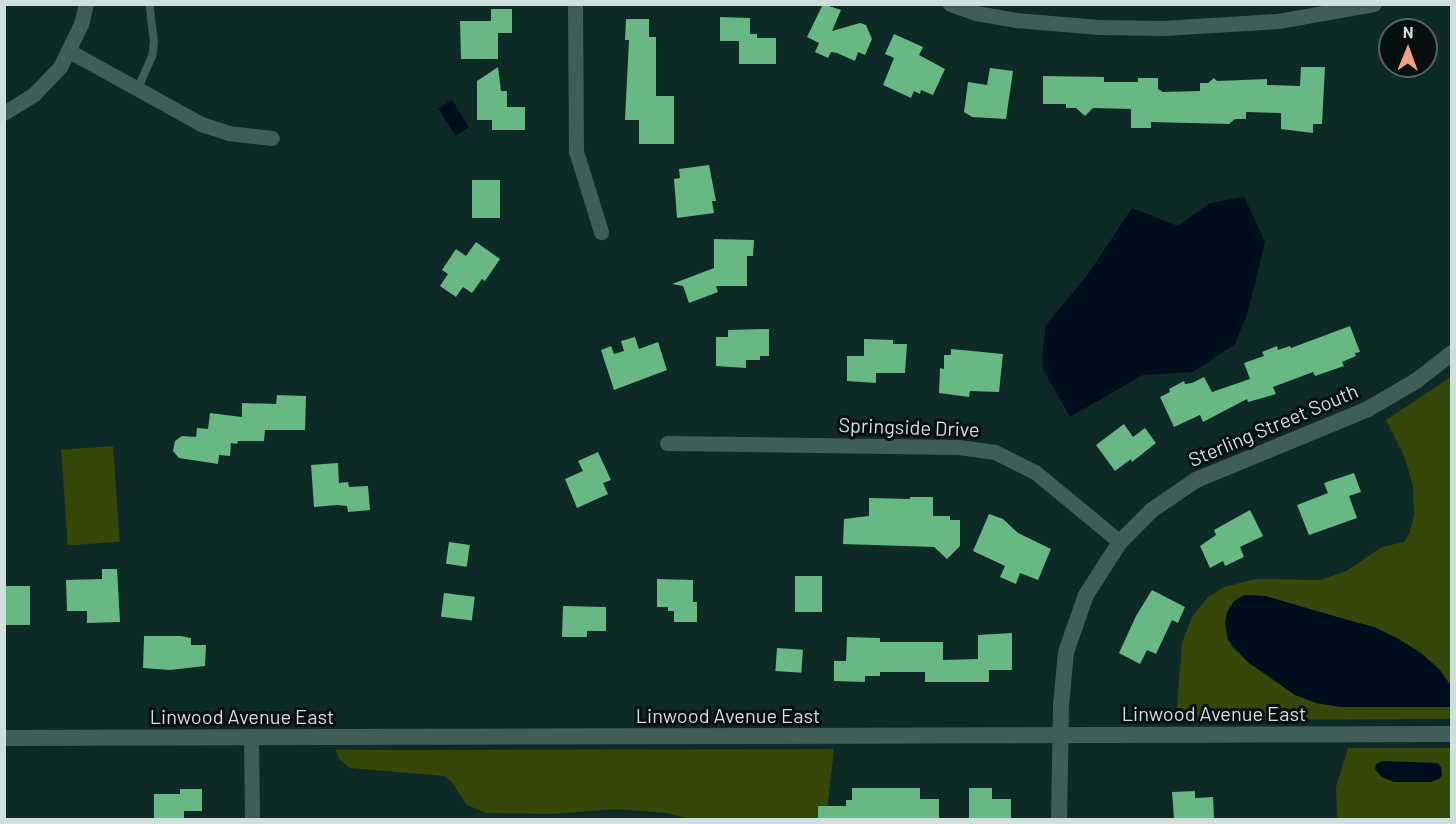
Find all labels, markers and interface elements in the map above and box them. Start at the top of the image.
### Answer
north arrow [1378,18,1438,78]
text: N [1403,22,1414,41]
street label: Sterling Street South [1185,378,1361,472]
street label: Springside Drive [838,413,980,441]
street label: Linwood Avenue East [1122,701,1306,725]
street label: Linwood Avenue East [636,703,820,727]
street label: Linwood Avenue East [150,704,334,728]

